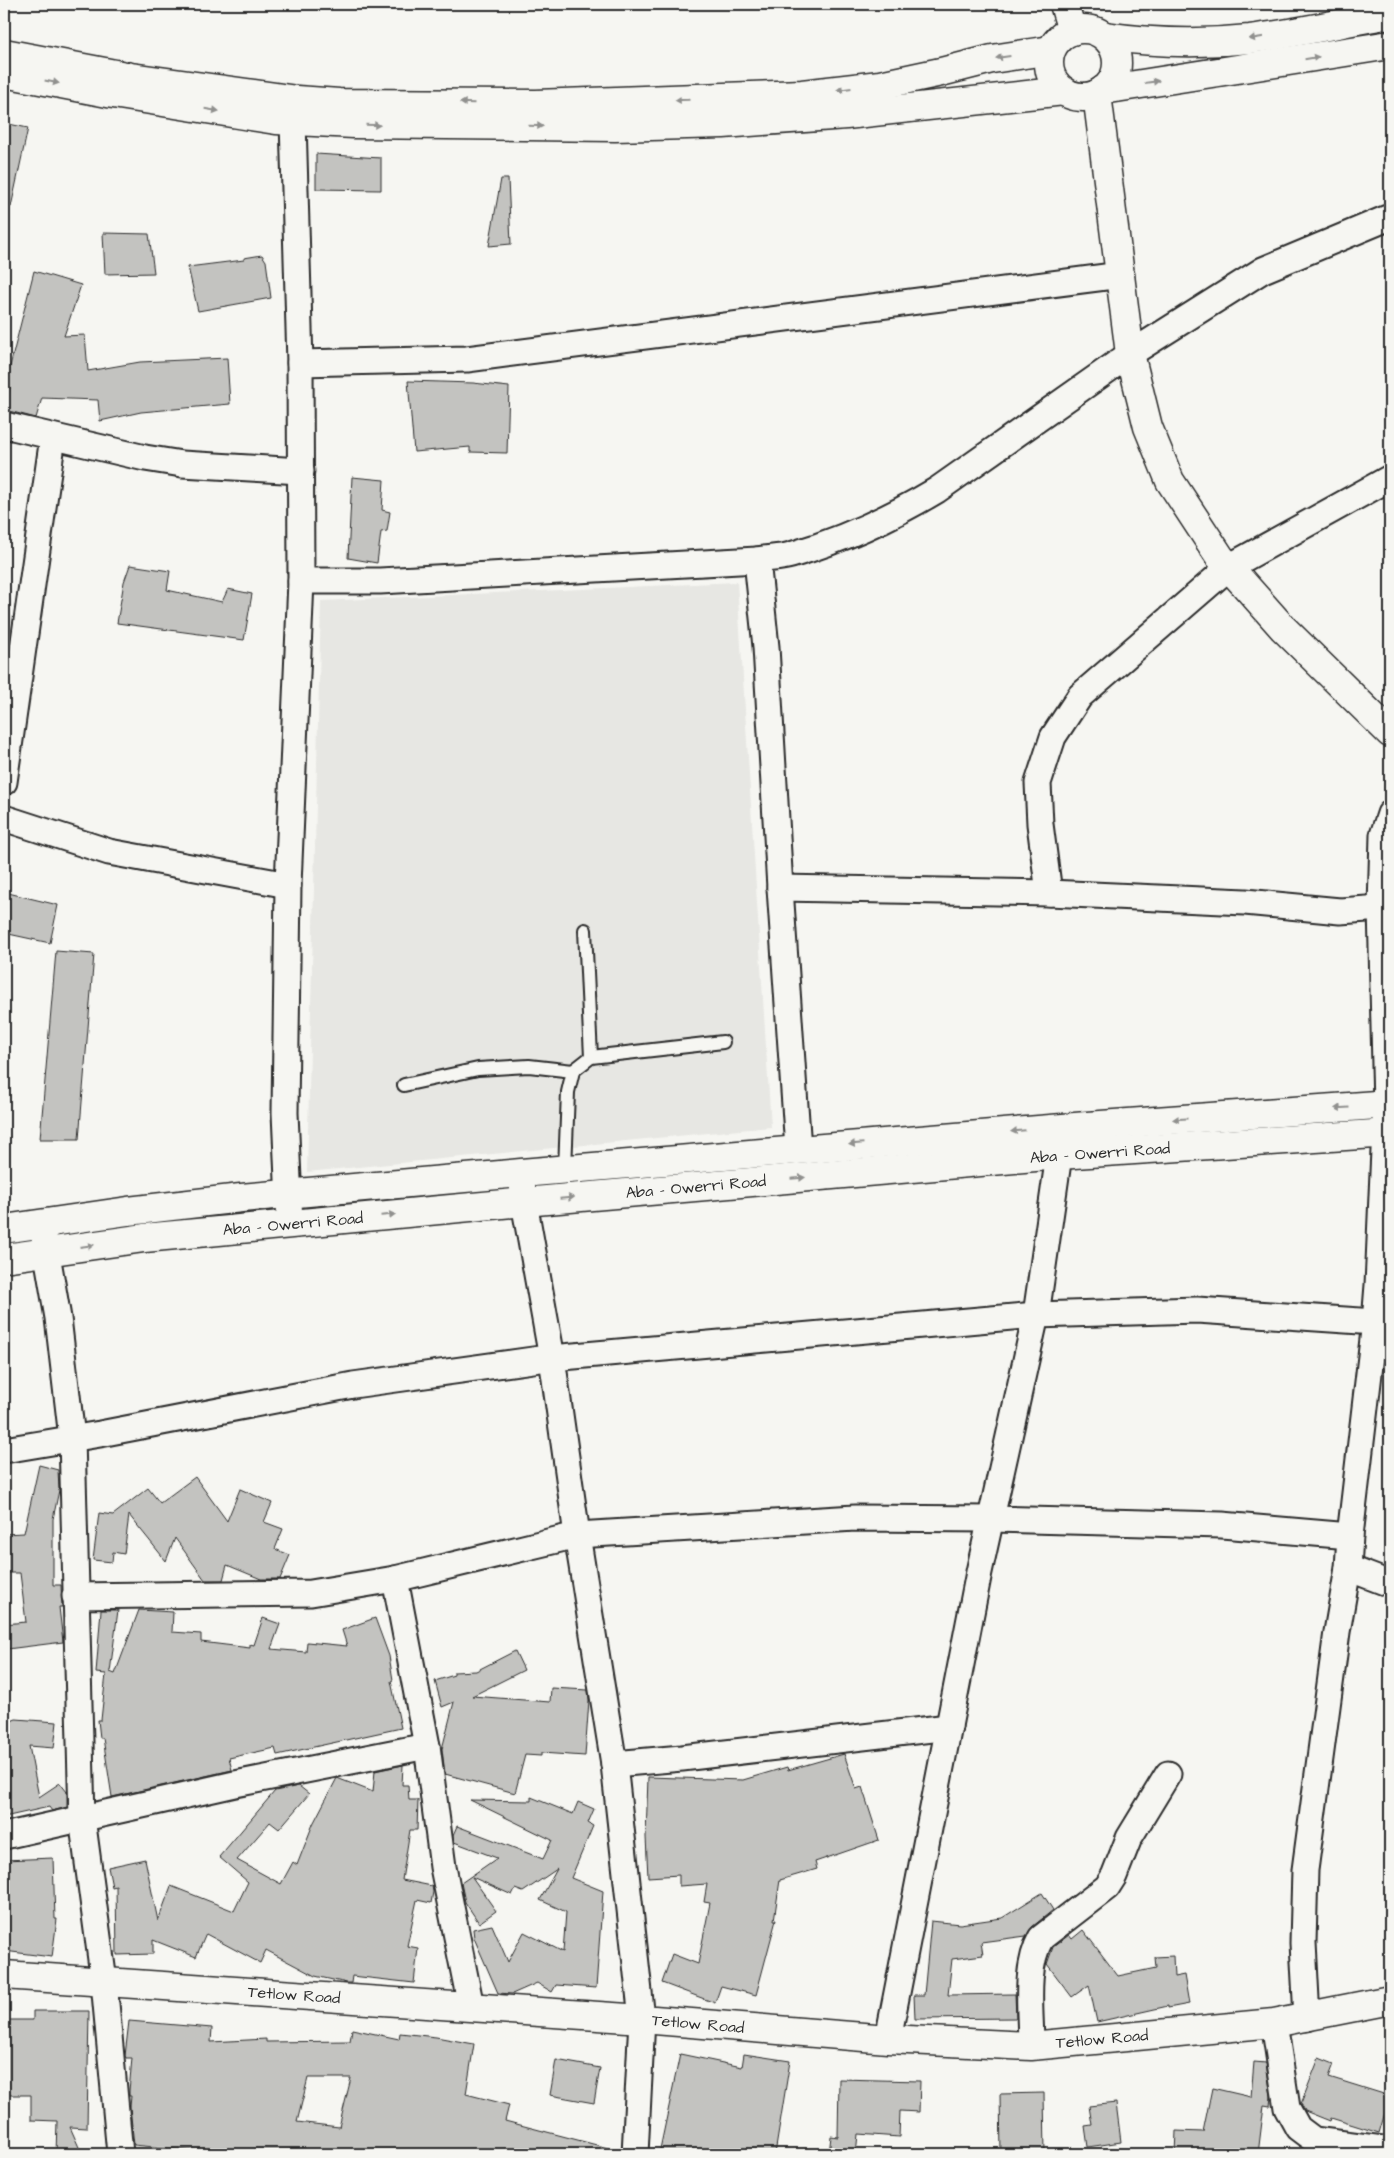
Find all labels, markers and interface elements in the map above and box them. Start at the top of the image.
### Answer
one-way arrow [1248,34,1264,42]
one-way arrow [1305,53,1321,61]
one-way arrow [995,54,1011,62]
one-way arrow [1144,78,1160,86]
one-way arrow [44,79,60,87]
one-way arrow [836,85,852,93]
one-way arrow [674,96,690,104]
one-way arrow [459,99,475,107]
one-way arrow [204,106,220,114]
one-way arrow [366,121,382,129]
one-way arrow [528,123,544,131]
one-way arrow [1333,1104,1349,1112]
one-way arrow [1171,1116,1187,1124]
one-way arrow [1009,1128,1025,1136]
street label: Aba - Owerri Road [1029,1137,1171,1169]
one-way arrow [847,1141,863,1149]
street label: Aba - Owerri Road [625,1170,767,1204]
one-way arrow [791,1174,807,1182]
one-way arrow [559,1194,575,1202]
street label: Aba - Owerri Road [222,1207,364,1241]
one-way arrow [380,1211,396,1219]
one-way arrow [79,1242,95,1250]
street label: Tetlow Road [247,1981,341,2009]
street label: Tetlow Road [651,2009,745,2039]
street label: Tetlow Road [1055,2024,1149,2054]

